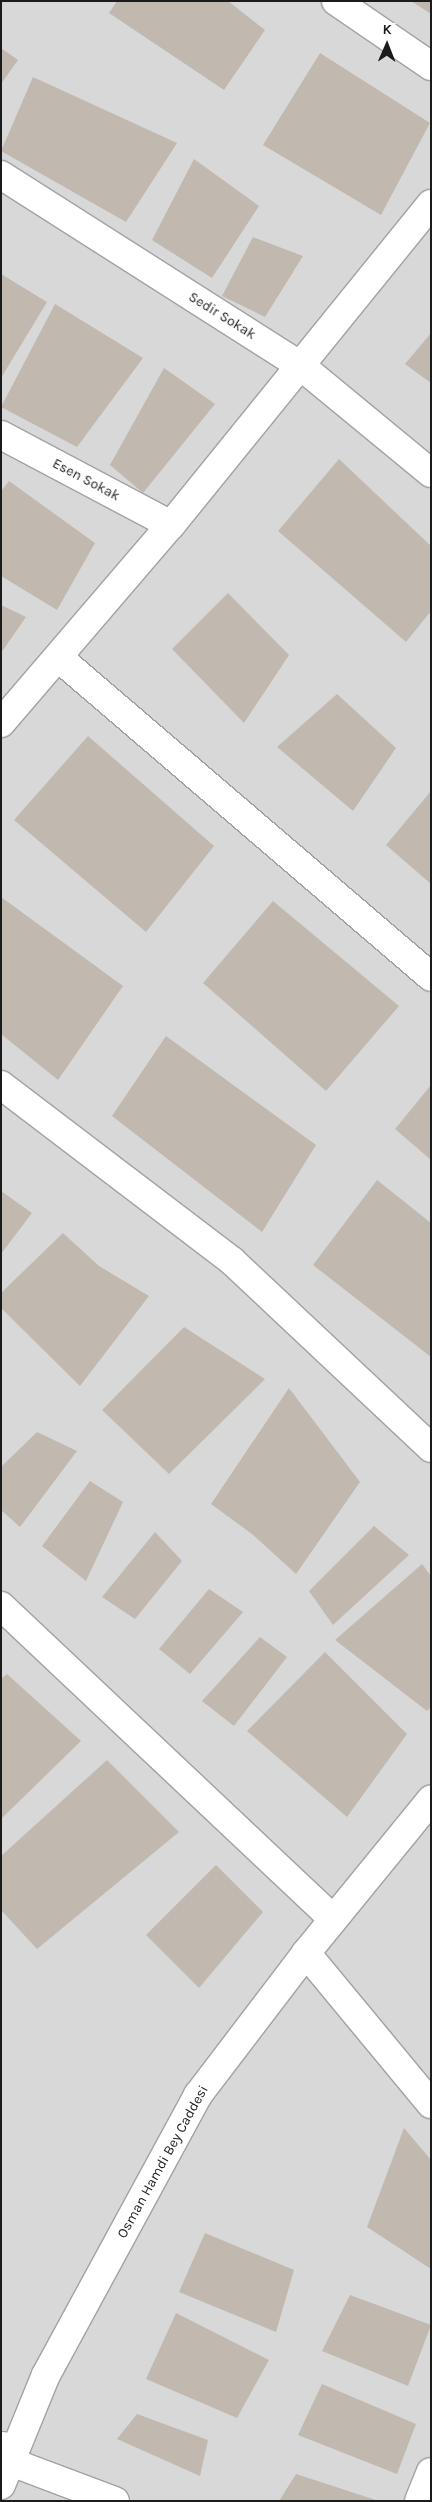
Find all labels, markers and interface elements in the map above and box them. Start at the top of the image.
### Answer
north arrow [362,20,412,70]
text: K [383,21,392,38]
street label: Sedir Sokak [185,289,259,343]
street label: Esen Sokak [49,455,123,505]
street label: Osman Hamdi Bey Caddesi [114,2083,212,2241]

